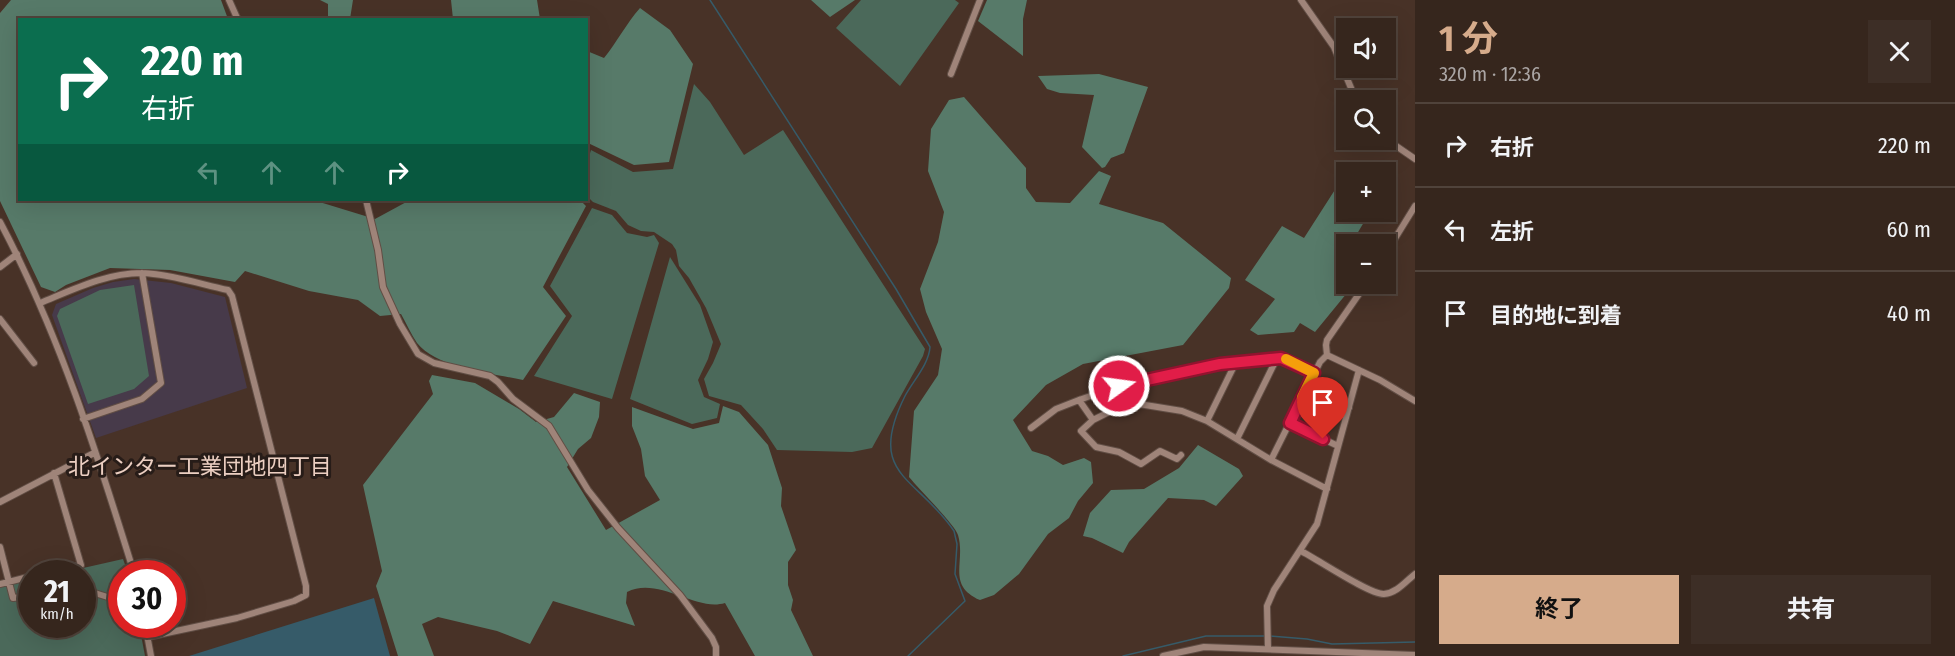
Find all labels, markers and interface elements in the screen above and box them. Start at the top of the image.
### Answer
text: 1 分 [1439,17,1498,61]
map controls [1336,18,1396,294]
button: sound [1336,18,1396,78]
button: close [1868,20,1931,83]
text: 220 m [141,36,244,86]
icon: right [42,42,120,120]
text: 320 m · 12:36 [1439,62,1541,86]
button: search [1336,90,1396,150]
text: 右折 [141,93,195,125]
icon: right [1439,129,1472,162]
text: 220 m [1878,132,1931,159]
text: 右折 [1490,134,1534,161]
icon: left [192,156,225,189]
icon: ahead [255,156,288,189]
icon: ahead [318,156,351,189]
icon: right [381,156,414,189]
button: + [1336,162,1396,222]
icon: left [1439,213,1472,246]
text: 60 m [1887,216,1931,243]
text: 左折 [1490,218,1534,245]
button: − [1336,234,1396,294]
icon: arrive [1439,297,1472,330]
text: 40 m [1887,300,1931,327]
text: 目的地に到着 [1490,302,1622,329]
position arrow [1087,354,1151,418]
pin [1297,377,1348,439]
icon: arrive [1306,386,1339,419]
district label: 北インター工業団地四丁目 [68,453,332,480]
speed limit sign: 30 [108,560,186,638]
text: 21 [44,574,70,610]
button: 終了 [1439,575,1679,644]
button: 共有 [1691,575,1931,644]
text: km/h [40,605,74,623]

